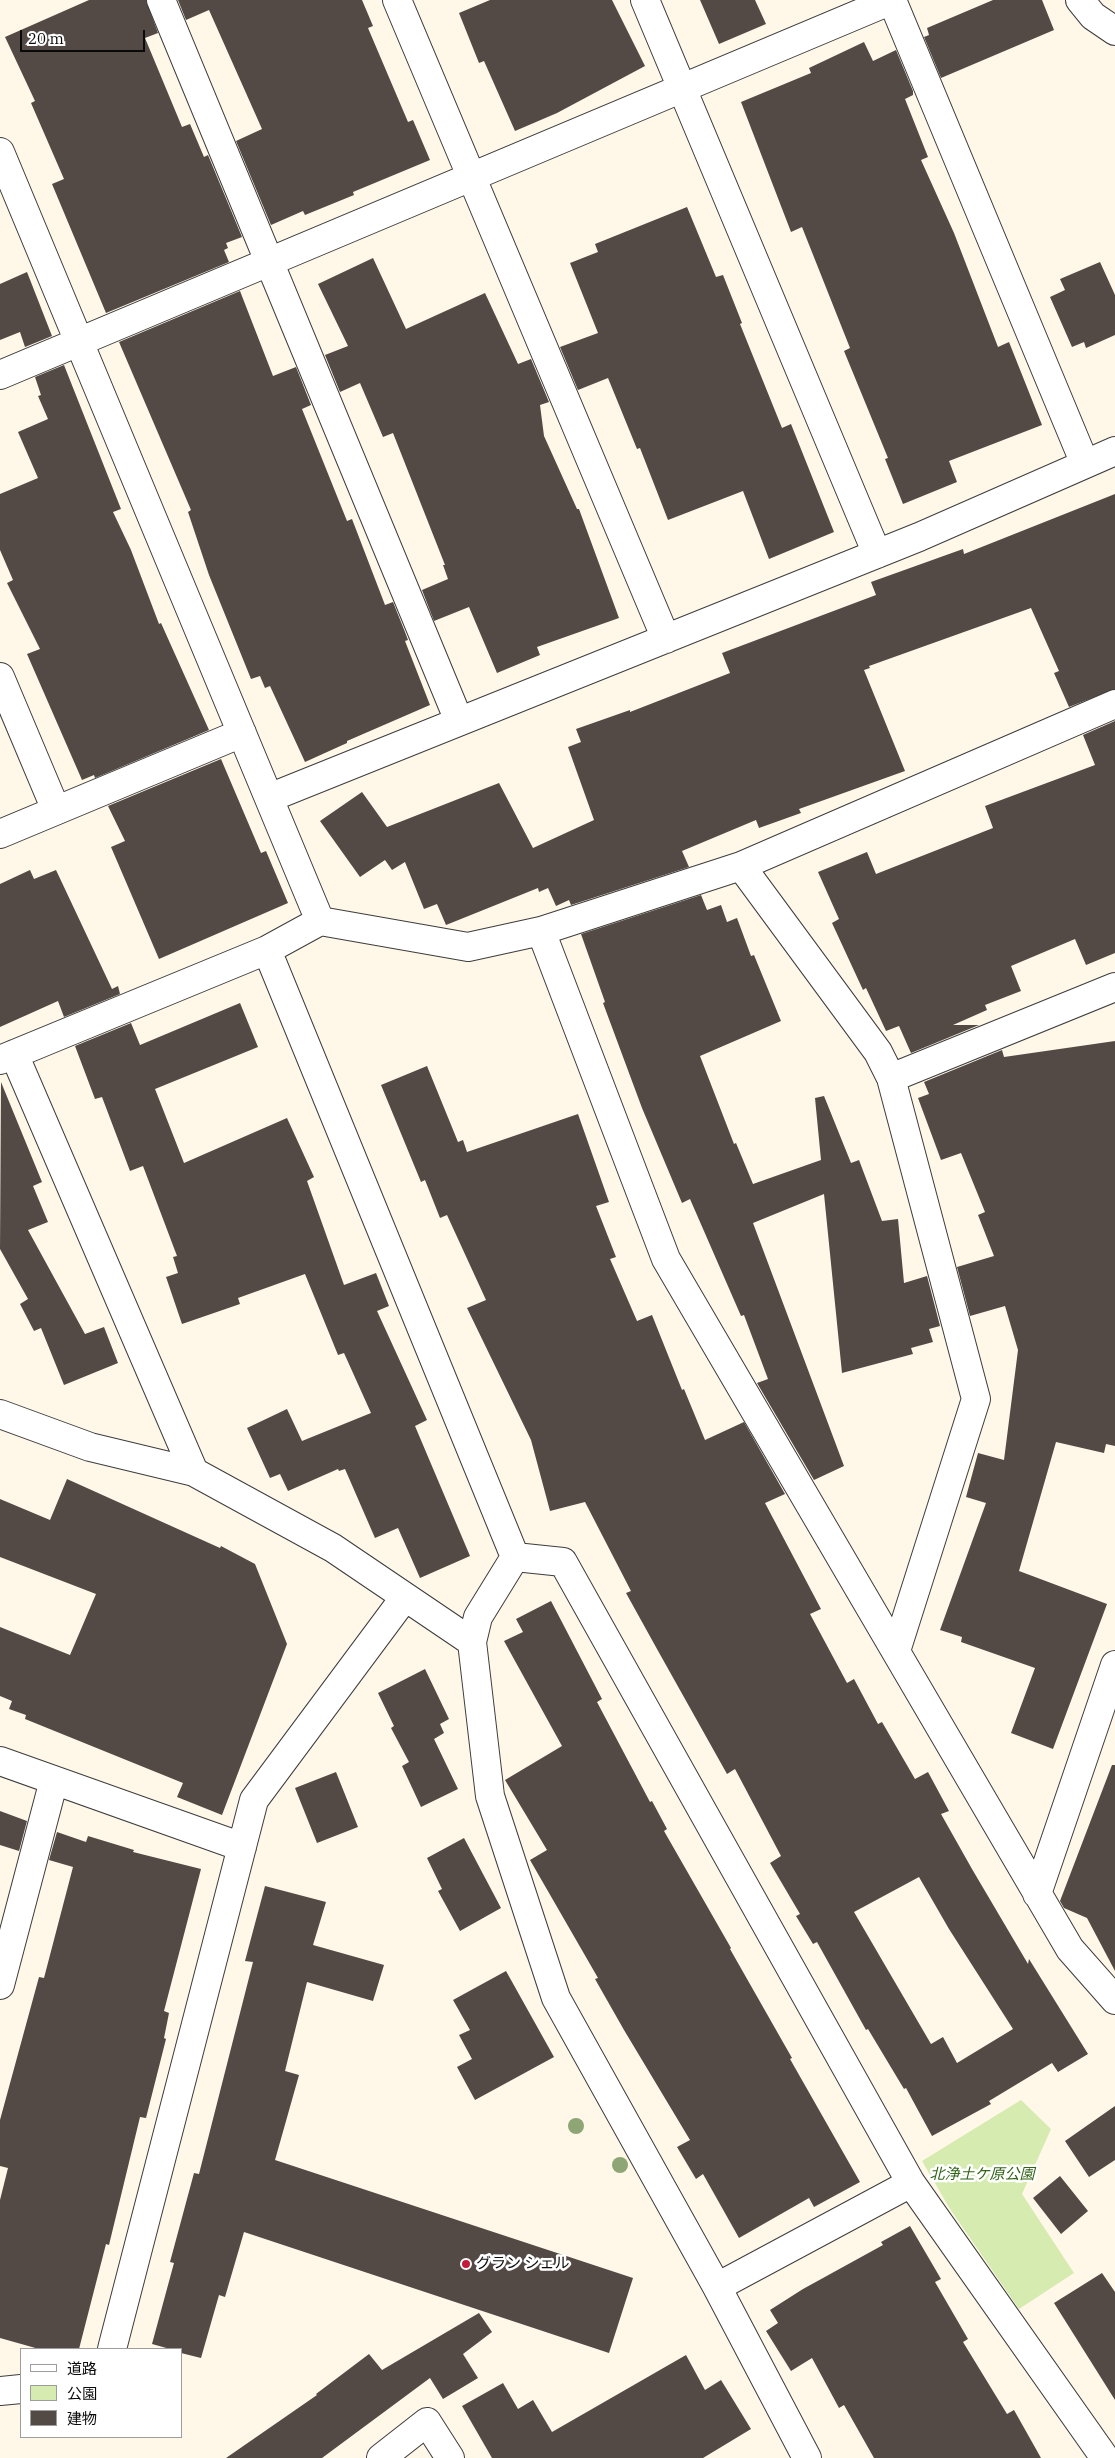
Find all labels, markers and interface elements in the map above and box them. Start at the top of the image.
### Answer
scale bar [22,20,148,52]
text: 20 m [28,29,64,48]
park label: 北浄土ケ原公園 [930,2166,1034,2184]
place label: グラン シェル [476,2255,569,2273]
marker: グラン シェル [460,2258,472,2270]
legend [20,2348,182,2438]
text: 道路 [67,2359,97,2378]
text: 公園 [67,2384,97,2403]
text: 建物 [67,2409,97,2428]

